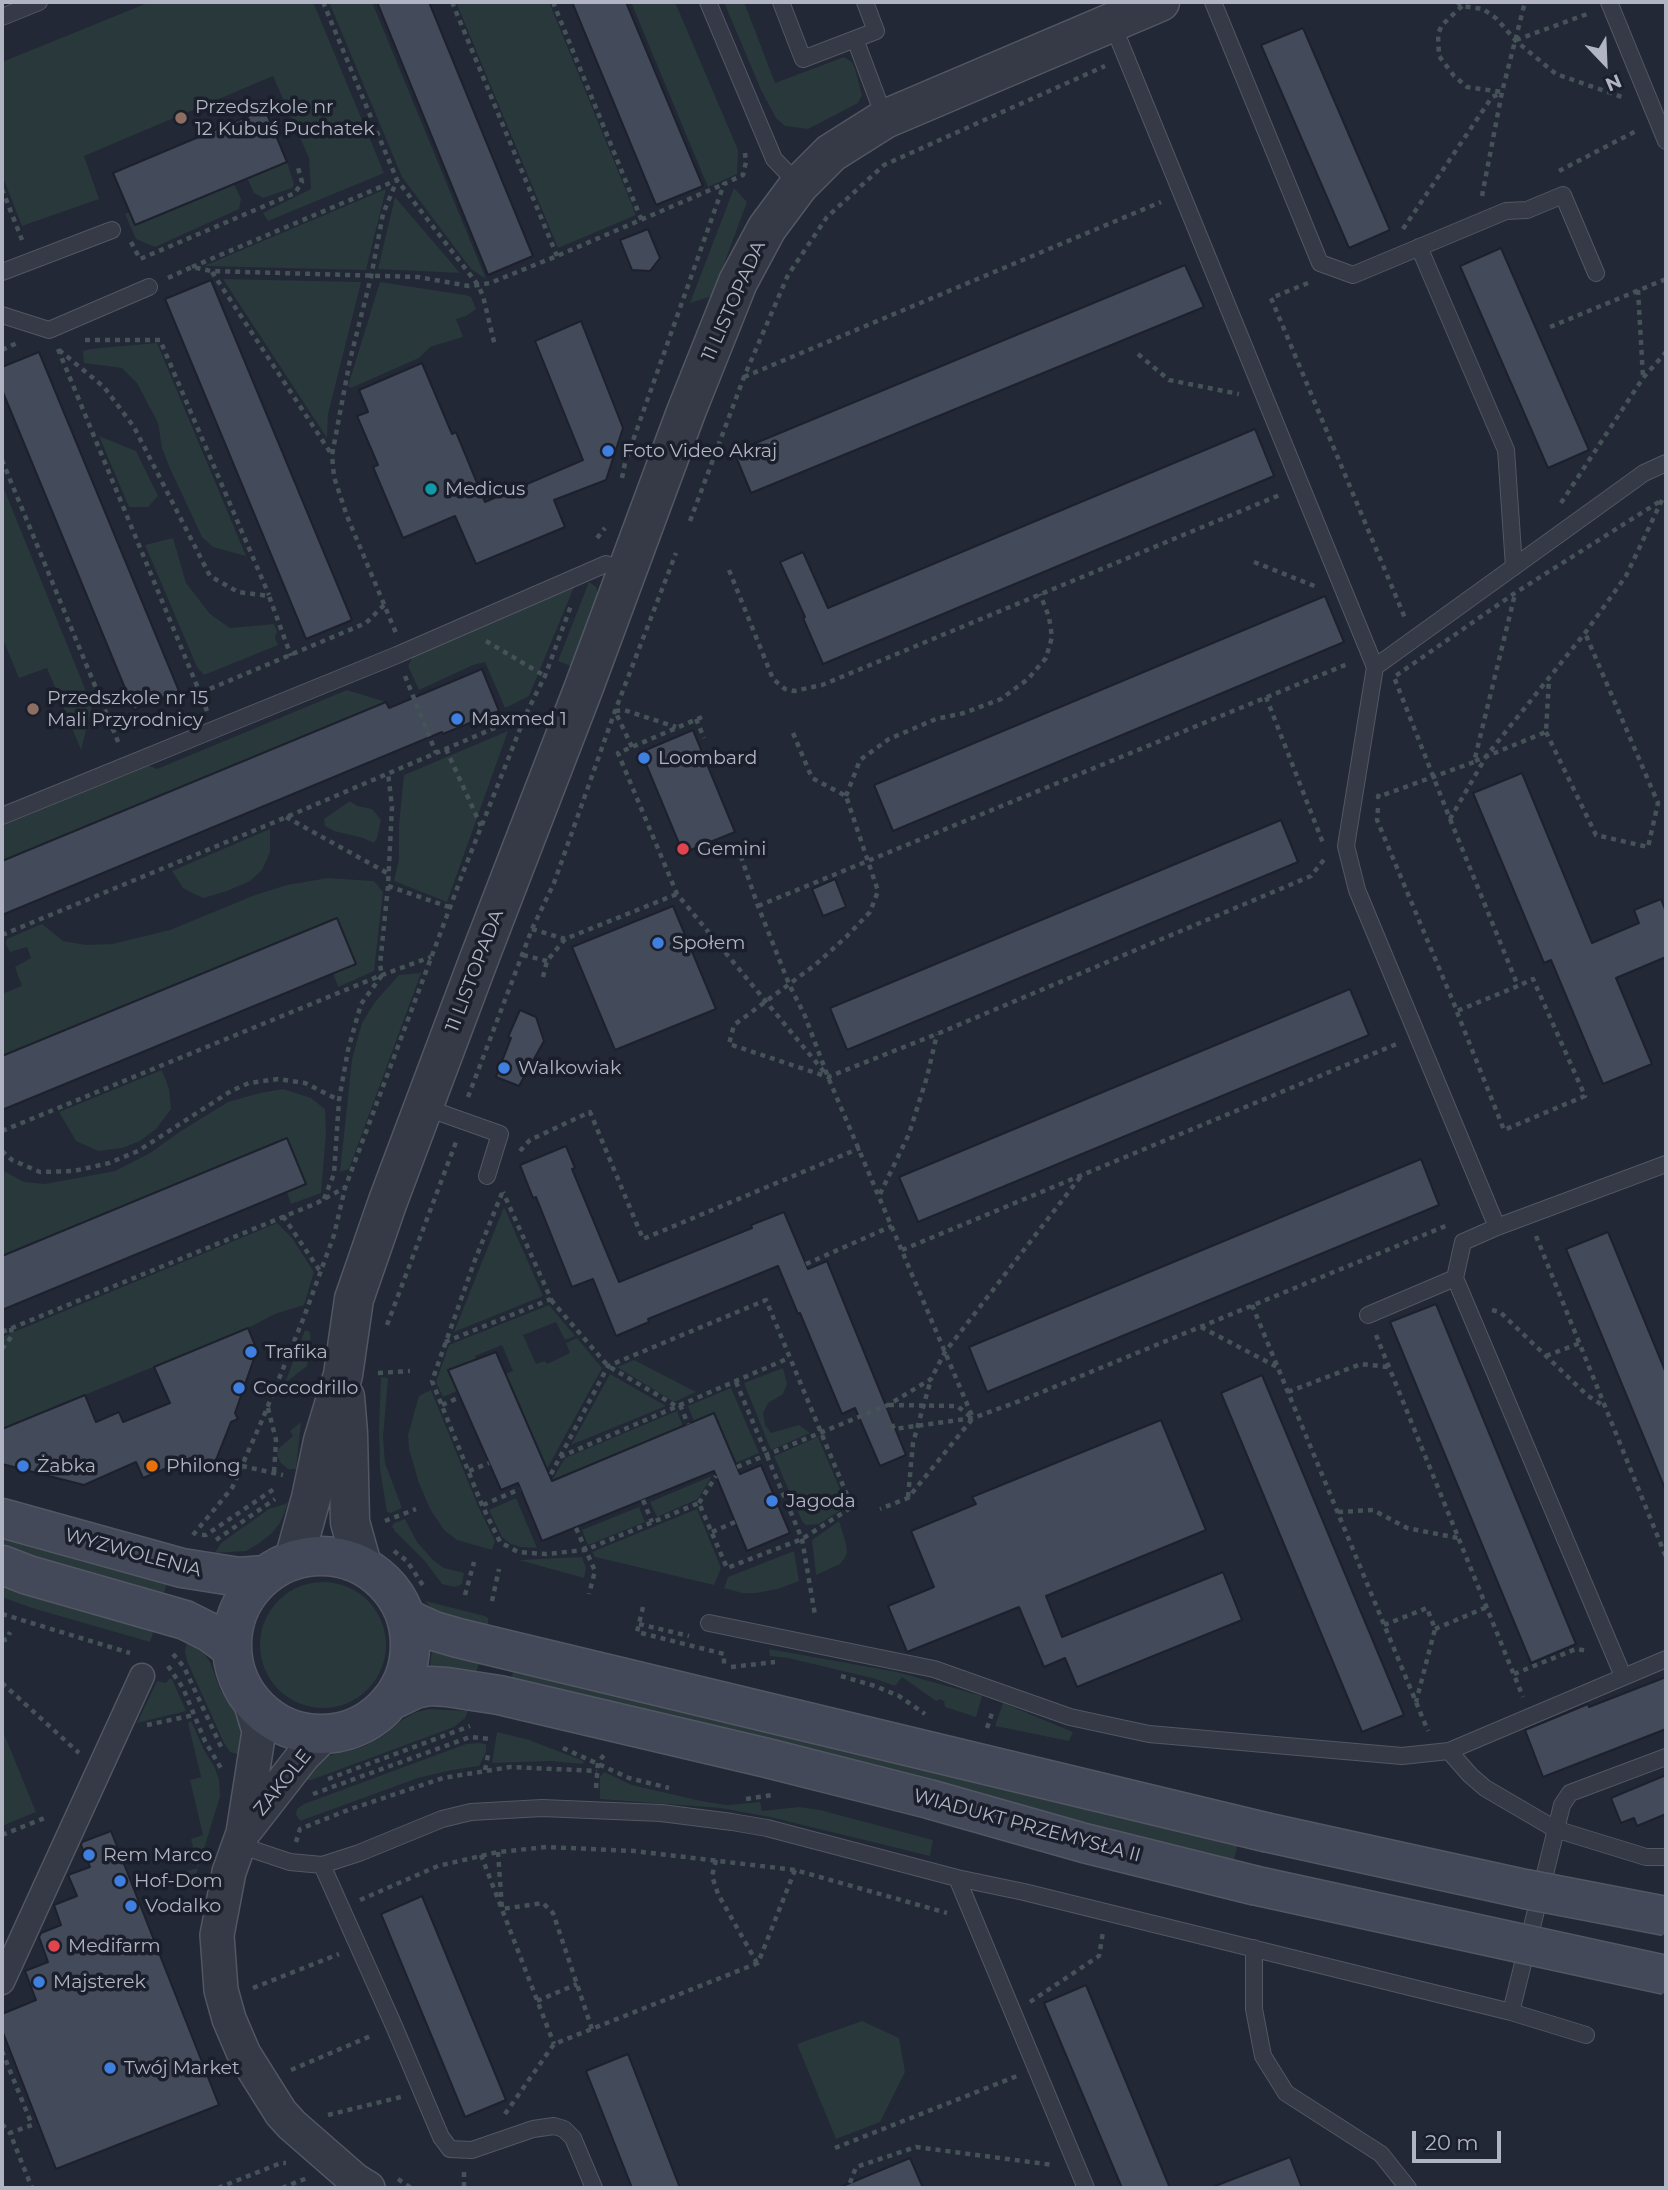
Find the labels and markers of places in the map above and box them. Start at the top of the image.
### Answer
place label: Przedszkole nr 12 Kubuś Puchatek [195,96,375,140]
marker: Przedszkole nr 12 Kubuś Puchatek [173,110,189,126]
place label: Foto Video Akraj [622,440,777,462]
marker: Foto Video Akraj [600,443,616,459]
place label: Medicus [445,478,525,500]
marker: Medicus [423,481,439,497]
place label: Przedszkole nr 15 Mali Przyrodnicy [47,687,208,731]
marker: Przedszkole nr 15 Mali Przyrodnicy [25,701,41,717]
place label: Maxmed 1 [471,708,567,730]
marker: Maxmed 1 [449,711,465,727]
place label: Loombard [658,747,757,769]
marker: Loombard [636,750,652,766]
place label: Gemini [697,838,766,860]
marker: Gemini [675,841,691,857]
place label: Społem [672,932,745,954]
marker: Społem [650,935,666,951]
place label: Walkowiak [518,1057,621,1079]
marker: Walkowiak [496,1060,512,1076]
place label: Trafika [265,1341,328,1363]
marker: Trafika [243,1344,259,1360]
place label: Coccodrillo [253,1377,359,1399]
marker: Coccodrillo [231,1380,247,1396]
place label: Żabka [37,1455,96,1477]
place label: Philong [166,1455,240,1477]
marker: Żabka [15,1458,31,1474]
marker: Philong [144,1458,160,1474]
place label: Jagoda [786,1490,856,1512]
marker: Jagoda [764,1493,780,1509]
place label: Rem Marco [103,1844,213,1866]
marker: Rem Marco [81,1847,97,1863]
place label: Hof-Dom [134,1870,223,1892]
marker: Hof-Dom [112,1873,128,1889]
place label: Vodalko [145,1895,221,1917]
marker: Vodalko [123,1898,139,1914]
place label: Medifarm [68,1935,161,1957]
marker: Medifarm [46,1938,62,1954]
place label: Majsterek [53,1971,146,1993]
marker: Majsterek [31,1974,47,1990]
place label: Twój Market [124,2057,240,2079]
marker: Twój Market [102,2060,118,2076]

